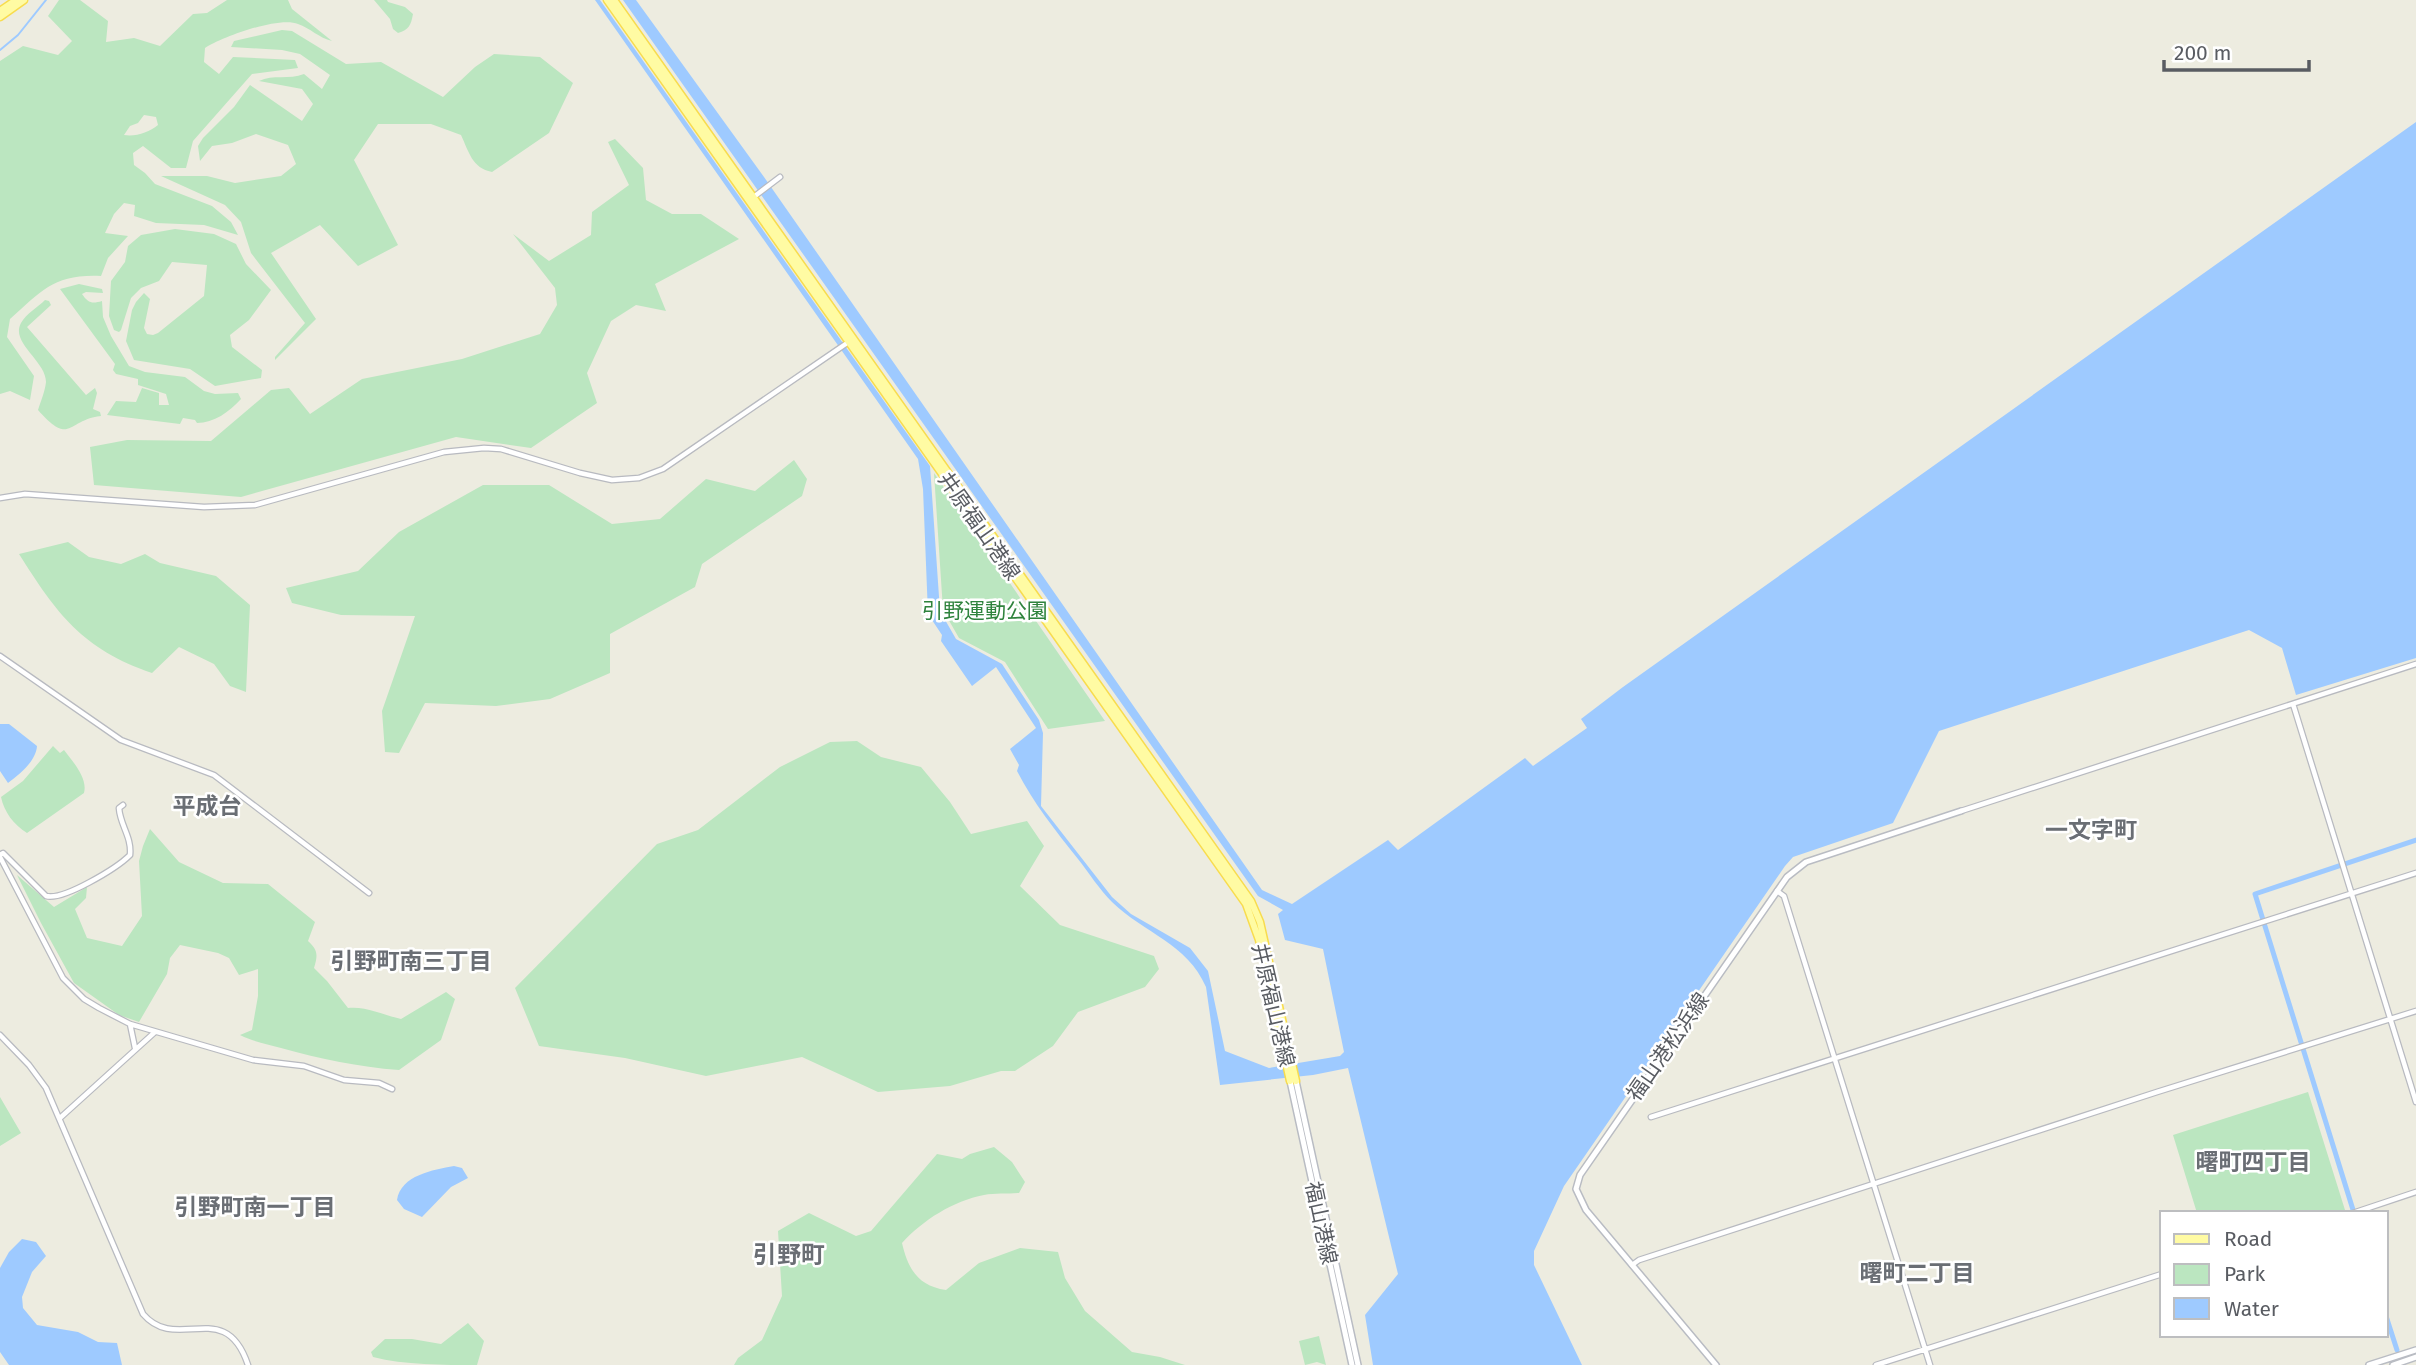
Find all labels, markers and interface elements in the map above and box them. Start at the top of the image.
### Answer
scale bar [2164,28,2309,72]
text: 200 m [2174,40,2231,66]
street label: 井原福山港線 [932,467,1026,585]
park label: 引野運動公園 [922,598,1048,624]
district label: 平成台 [173,792,242,820]
district label: 一文字町 [2045,816,2137,844]
street label: 井原福山港線 [1246,941,1300,1069]
district label: 引野町南三丁目 [331,947,492,975]
street label: 福山港松浜線 [1621,988,1715,1106]
district label: 曙町四丁目 [2196,1148,2311,1176]
street label: 福山港線 [1300,1179,1342,1267]
district label: 引野町南一丁目 [175,1193,336,1221]
legend [2160,1211,2388,1337]
text: Road [2224,1226,2272,1252]
district label: 引野町 [753,1241,825,1269]
district label: 曙町二丁目 [1860,1259,1975,1287]
text: Park [2224,1261,2266,1287]
text: Water [2224,1296,2279,1322]

